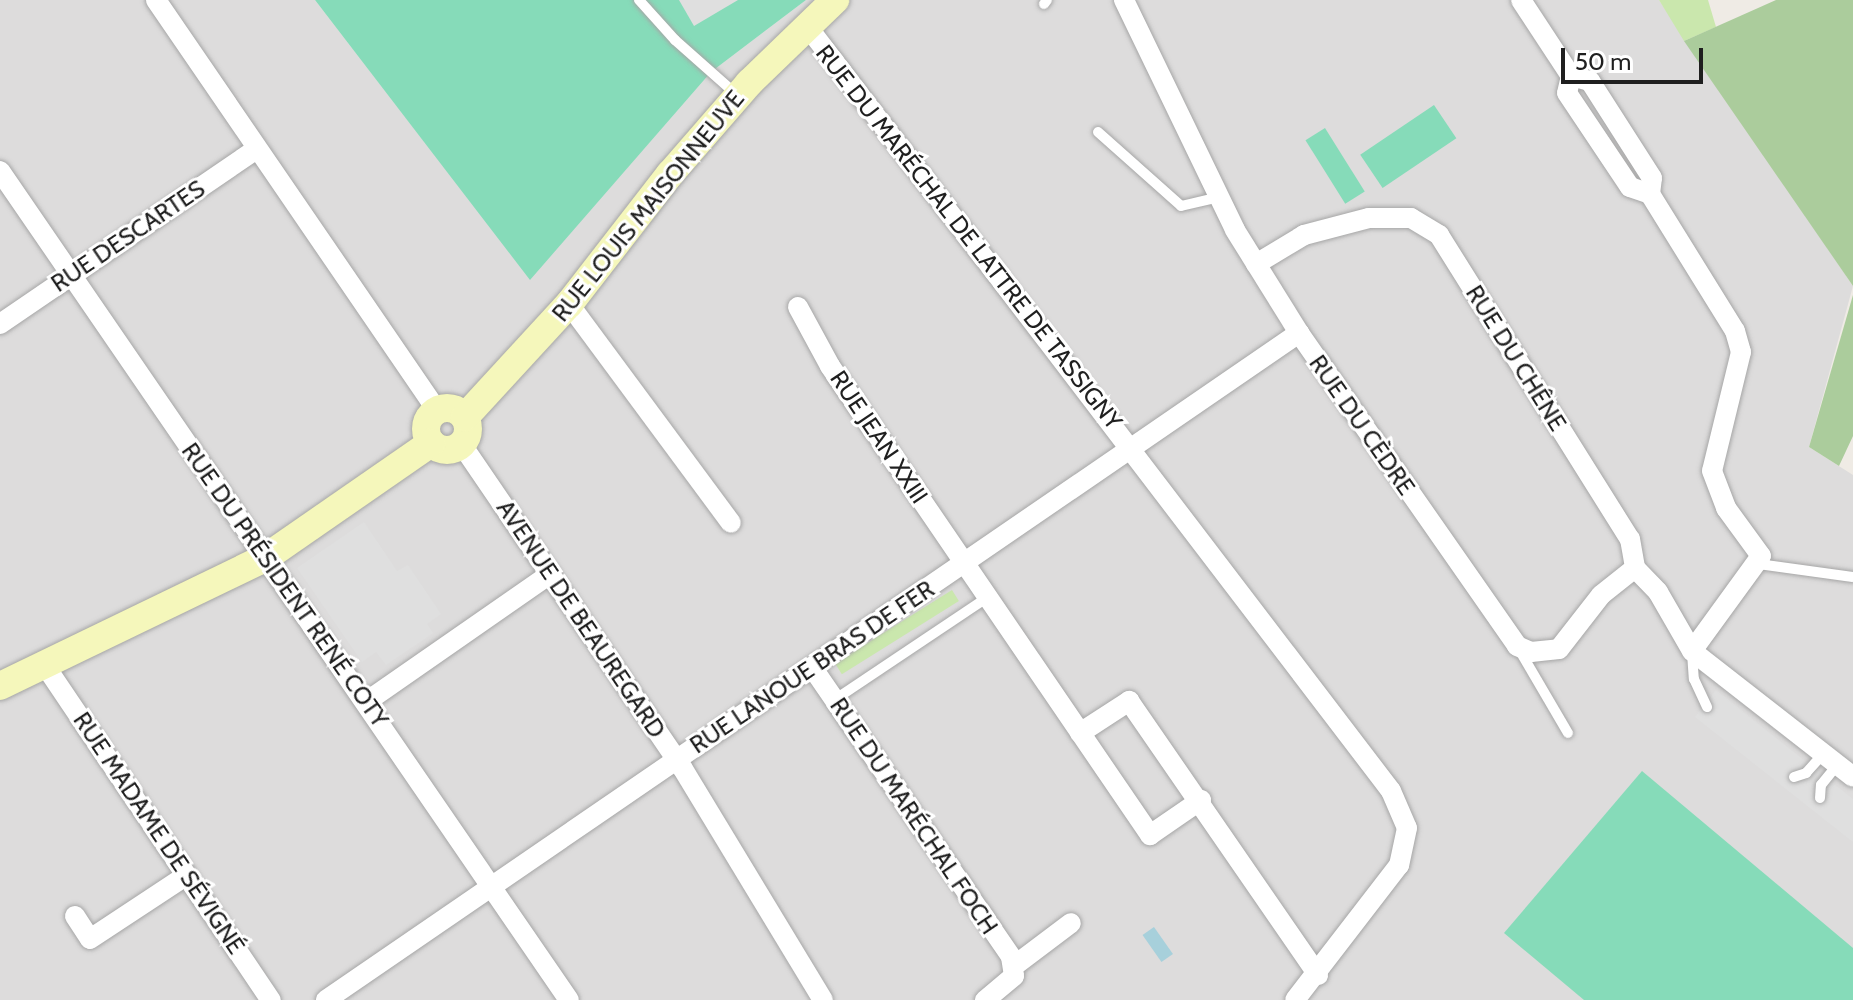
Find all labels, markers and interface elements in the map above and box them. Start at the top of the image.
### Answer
scale bar [1565,32,1707,82]
street label: RUE DU MARÉCHAL DE LATTRE DE TASSIGNY [810,39,1128,435]
text: 50 m [1575,47,1631,76]
street label: RUE LOUIS MAISONNEUVE [546,85,750,327]
street label: RUE DESCARTES [46,174,210,298]
street label: RUE DU CHÊNE [1460,280,1572,436]
street label: RUE DU CÈDRE [1303,350,1421,500]
street label: RUE JEAN XXIII [824,365,934,509]
street label: RUE DU PRÉSIDENT RENÉ COTY [176,437,394,733]
street label: AVENUE DE BEAUREGARD [491,495,671,743]
street label: RUE LANOUE BRAS DE FER [684,574,940,760]
street label: RUE DU MARÉCHAL FOCH [824,692,1004,940]
street label: RUE MADAME DE SÉVIGNÉ [67,707,251,959]

